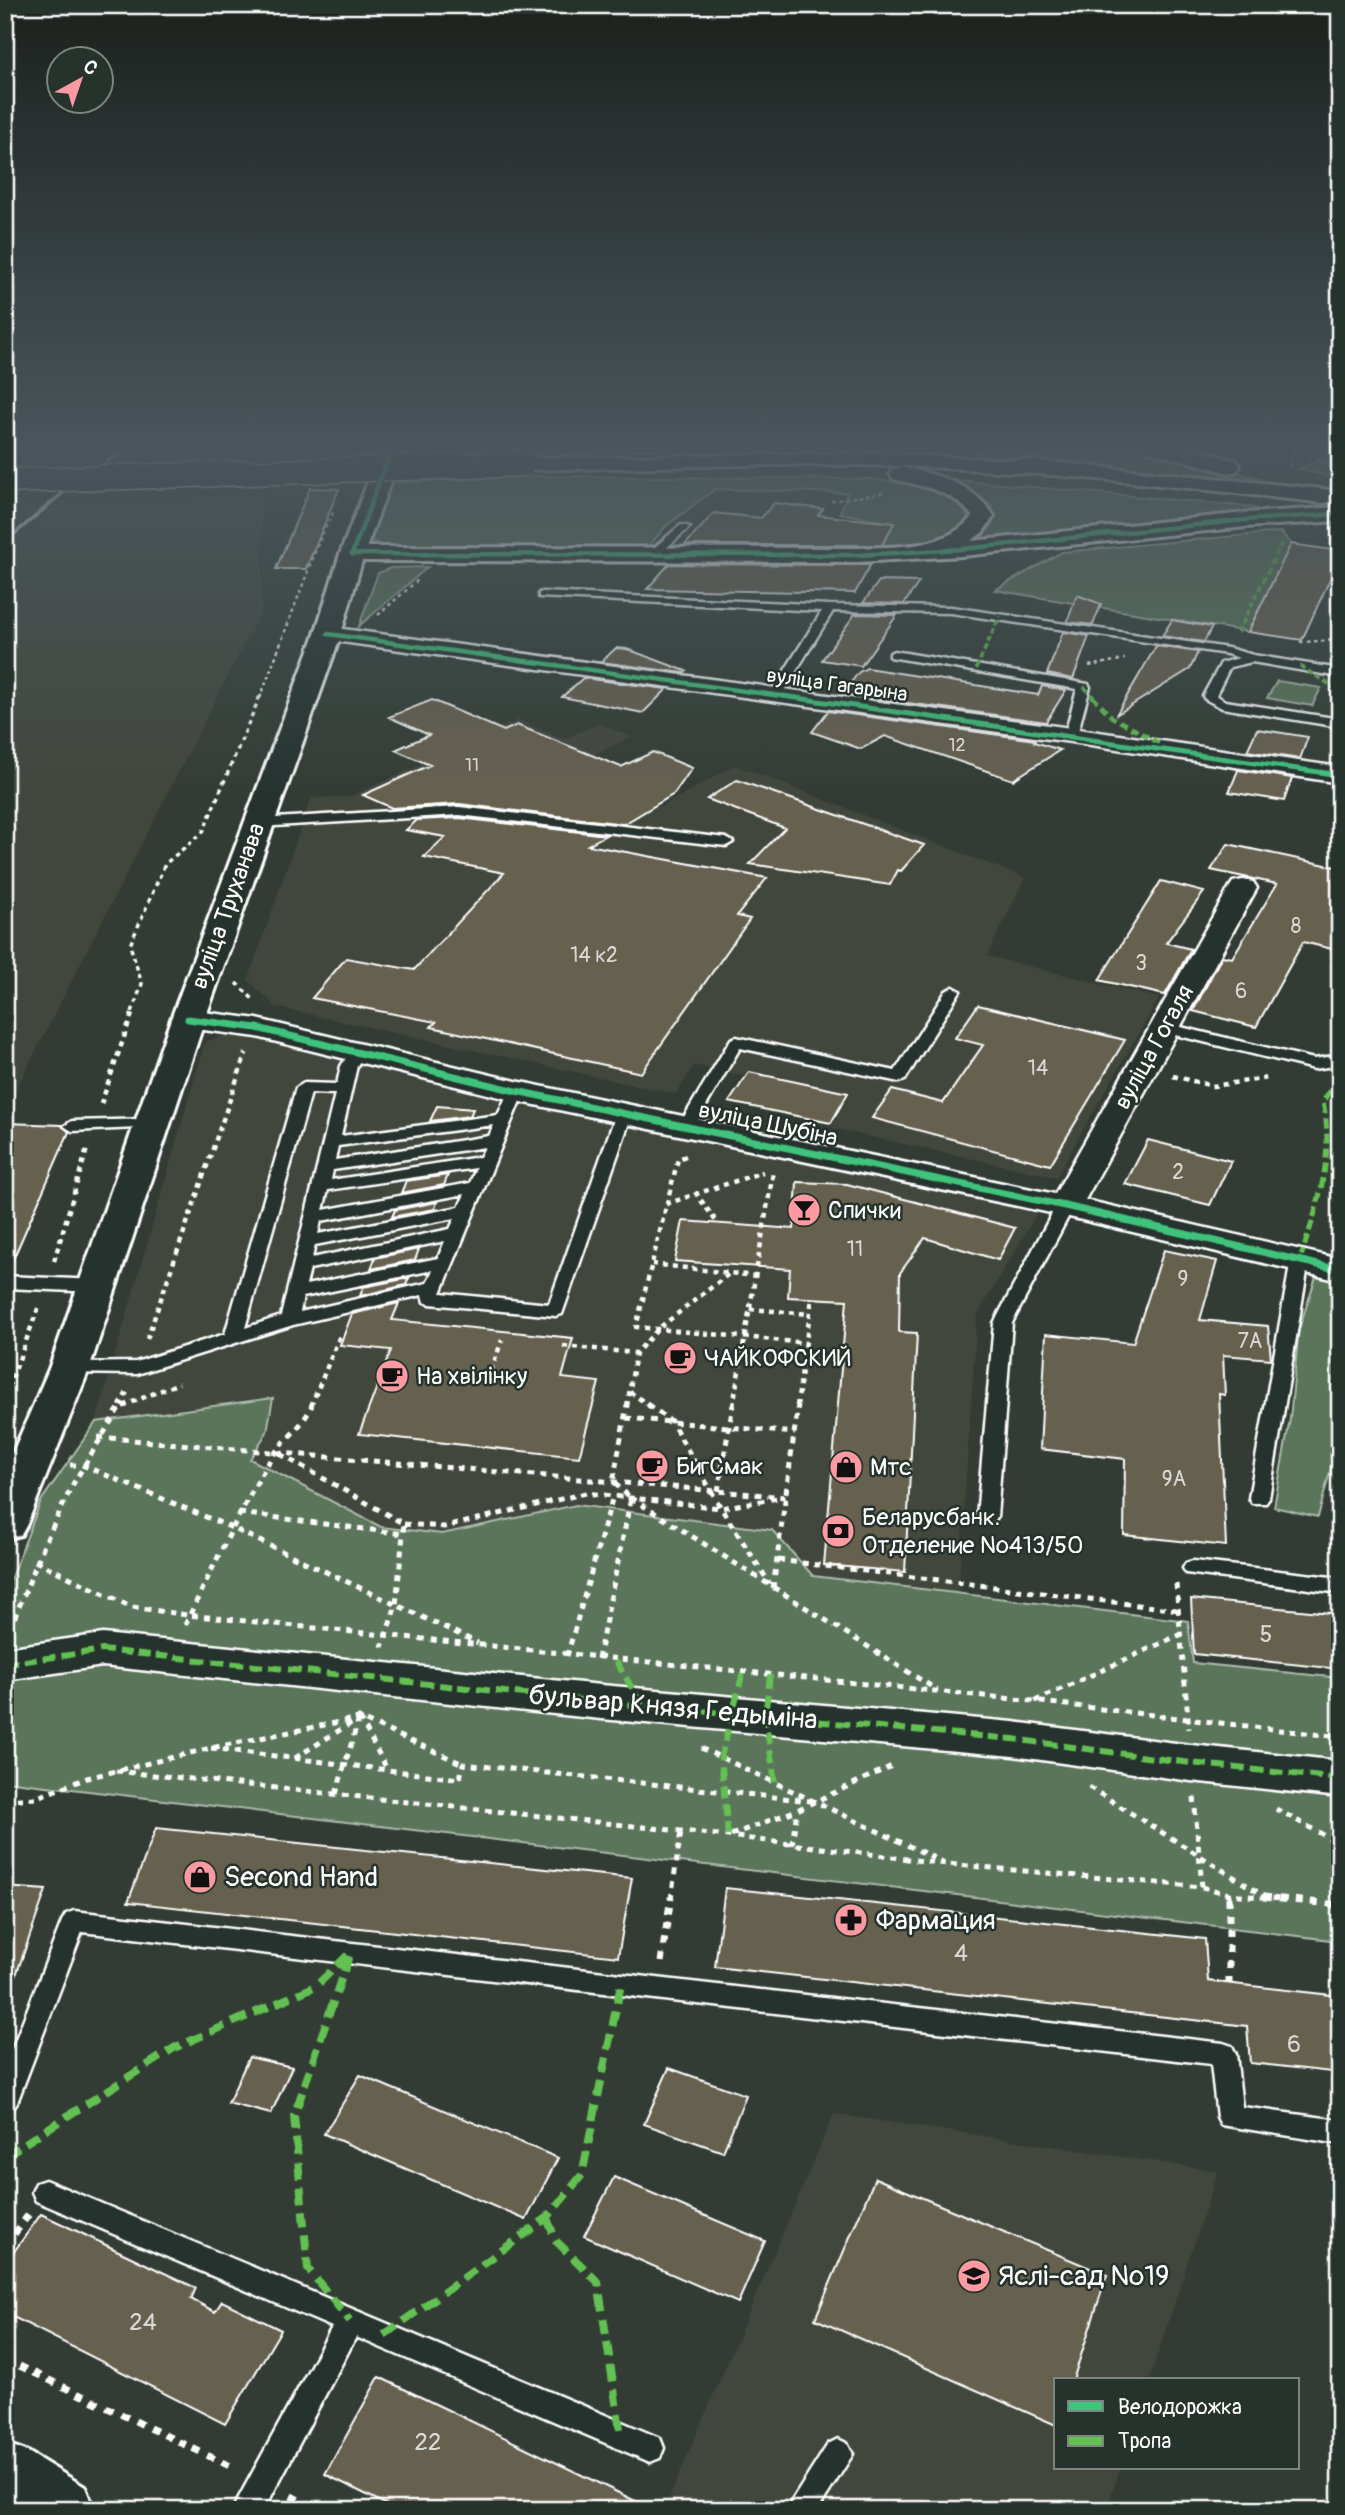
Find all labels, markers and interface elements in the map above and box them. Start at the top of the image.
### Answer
north arrow [46,46,116,116]
text: С [78,55,103,81]
street label: вуліца Гагарына [765,662,909,708]
house number: 12 [948,734,966,757]
house number: 11 [465,754,479,777]
street label: вуліца Труханава [185,819,271,993]
house number: 8 [1291,913,1301,940]
house number: 14 к2 [570,942,618,969]
house number: 3 [1135,950,1147,977]
house number: 6 [1235,978,1247,1005]
street label: вуліца Гогаля [1108,980,1200,1114]
house number: 14 [1028,1055,1048,1082]
street label: вуліца Шубіна [696,1095,840,1153]
house number: 2 [1172,1159,1184,1186]
bar icon: Спички [785,1191,823,1229]
place label: Спички [828,1196,901,1225]
house number: 11 [847,1236,863,1263]
house number: 9 [1178,1266,1188,1293]
house number: 7А [1238,1328,1262,1355]
cafe icon: ЧАЙКОФСКИЙ [661,1339,699,1377]
place label: ЧАЙКОФСКИЙ [704,1344,851,1373]
cafe icon: На хвілінку [373,1357,411,1395]
place label: На хвілінку [416,1362,527,1391]
cafe icon: БигСмак [633,1447,671,1485]
shop icon: Мтс [827,1448,865,1486]
place label: БигСмак [676,1452,763,1481]
place label: Мтс [870,1453,912,1482]
house number: 9А [1162,1466,1186,1493]
place label: Беларусбанк. Отделение №413/50 [862,1503,1083,1560]
bank icon: Беларусбанк. Отделение №413/50 [819,1512,857,1550]
house number: 5 [1259,1620,1273,1649]
street label: бульвар Князя Гедыміна [527,1678,819,1738]
shop icon: Second Hand [181,1858,219,1896]
place label: Second Hand [224,1860,378,1895]
pharmacy icon: Фармация [832,1901,870,1939]
place label: Фармация [876,1903,996,1938]
house number: 4 [954,1939,968,1968]
house number: 6 [1287,2030,1301,2059]
school or university icon: Яслі-сад №19 [955,2257,993,2295]
place label: Яслі-сад №19 [998,2259,1170,2294]
house number: 24 [129,2308,157,2337]
legend [1054,2378,1300,2470]
text: Велодорожка [1118,2394,1242,2421]
house number: 22 [415,2428,441,2457]
text: Тропа [1118,2428,1171,2455]

